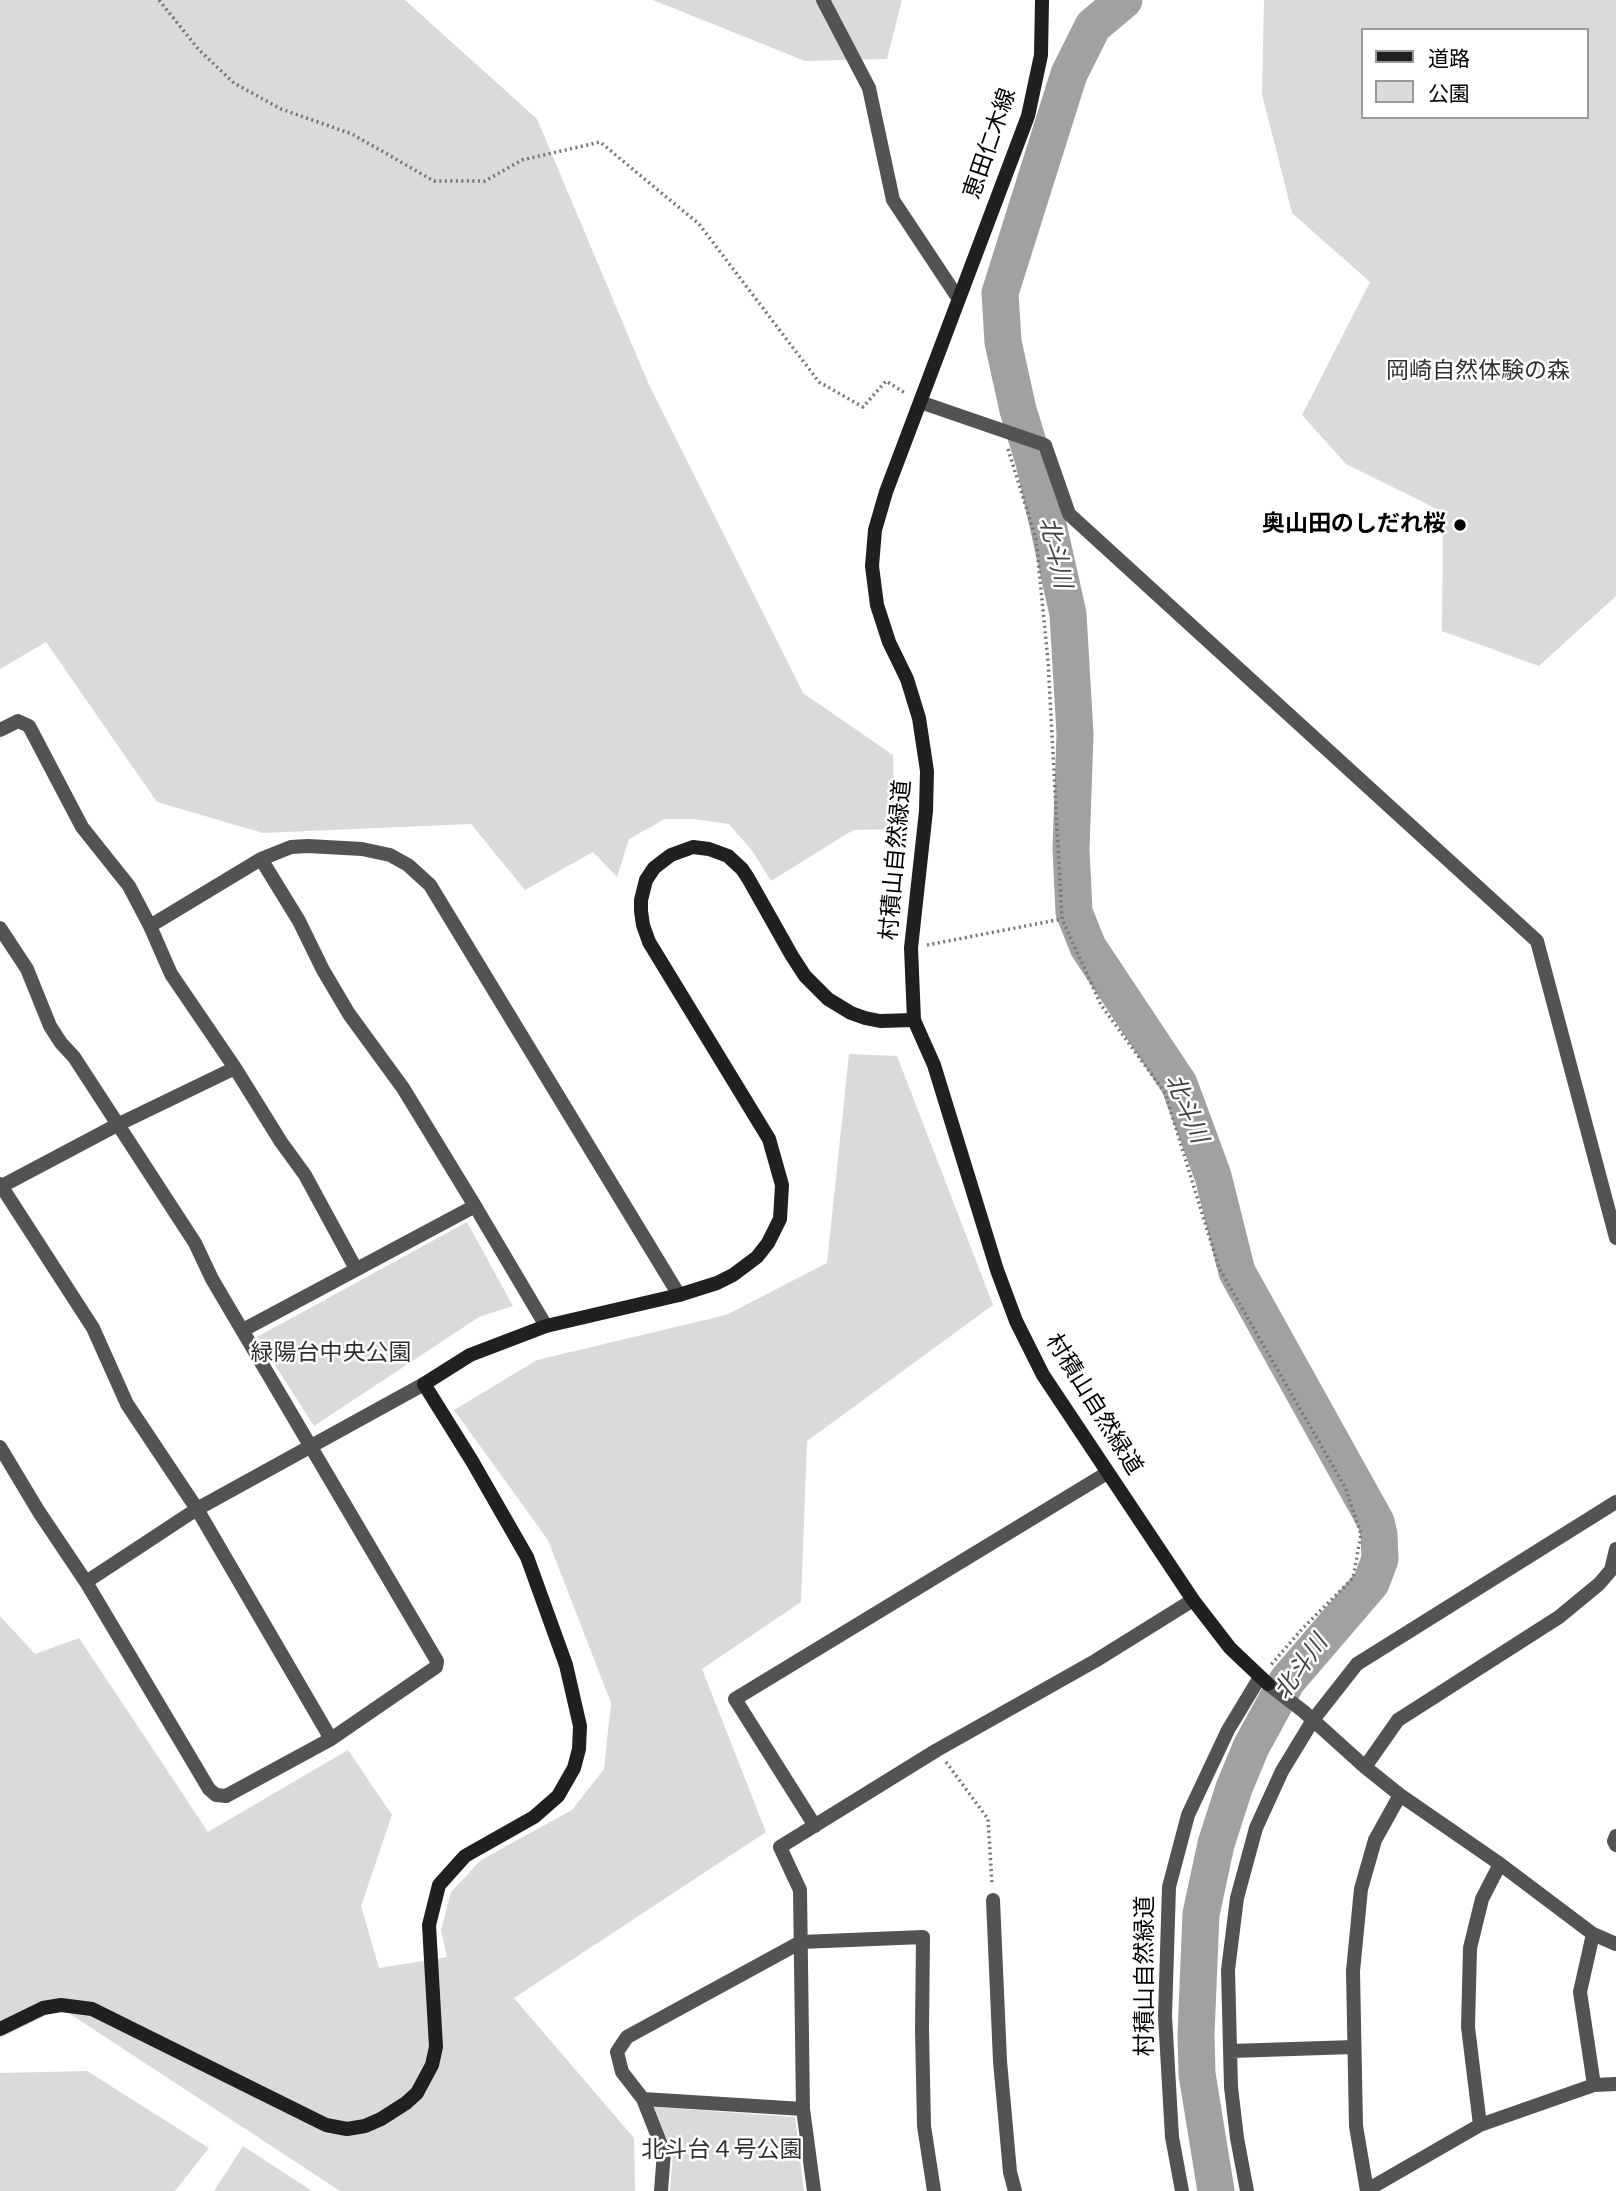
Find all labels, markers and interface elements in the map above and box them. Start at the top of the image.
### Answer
legend [1360,28,1588,119]
text: 道路 [1428,47,1470,72]
text: 公園 [1428,82,1470,107]
street label: 恵田仁木線 [959,85,1023,203]
park label: 岡崎自然体験の森 [1386,358,1570,386]
place label: 奥山田のしだれ桜 [1262,511,1446,539]
water label: 北斗川 [1032,515,1076,591]
marker: 奥山田のしだれ桜 [1452,517,1468,533]
street label: 村積山自然緑道 [876,779,918,941]
water label: 北斗川 [1158,1070,1212,1148]
street label: 村積山自然緑道 [1039,1329,1147,1481]
park label: 緑陽台中央公園 [251,1340,411,1368]
water label: 北斗川 [1269,1630,1335,1706]
street label: 村積山自然緑道 [1132,1896,1160,2056]
park label: 北斗台４号公園 [642,2137,802,2165]

